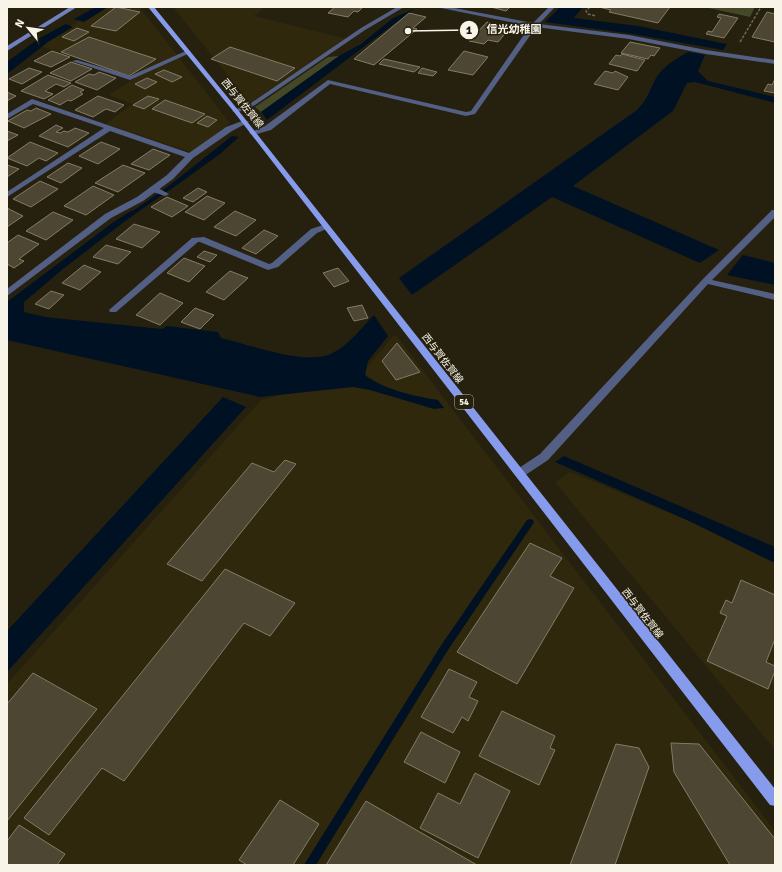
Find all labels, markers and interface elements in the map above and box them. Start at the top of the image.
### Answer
north arrow [8,8,48,48]
text: N [12,17,27,30]
callout: 信光幼稚園 [459,18,550,41]
text: 1 [466,23,473,38]
text: 信光幼稚園 [487,23,542,36]
street label: 西与賀佐賀線 [219,77,266,131]
street label: 西与賀佐賀線 [419,331,465,386]
road number: 54 [455,395,473,409]
street label: 西与賀佐賀線 [619,586,665,641]

